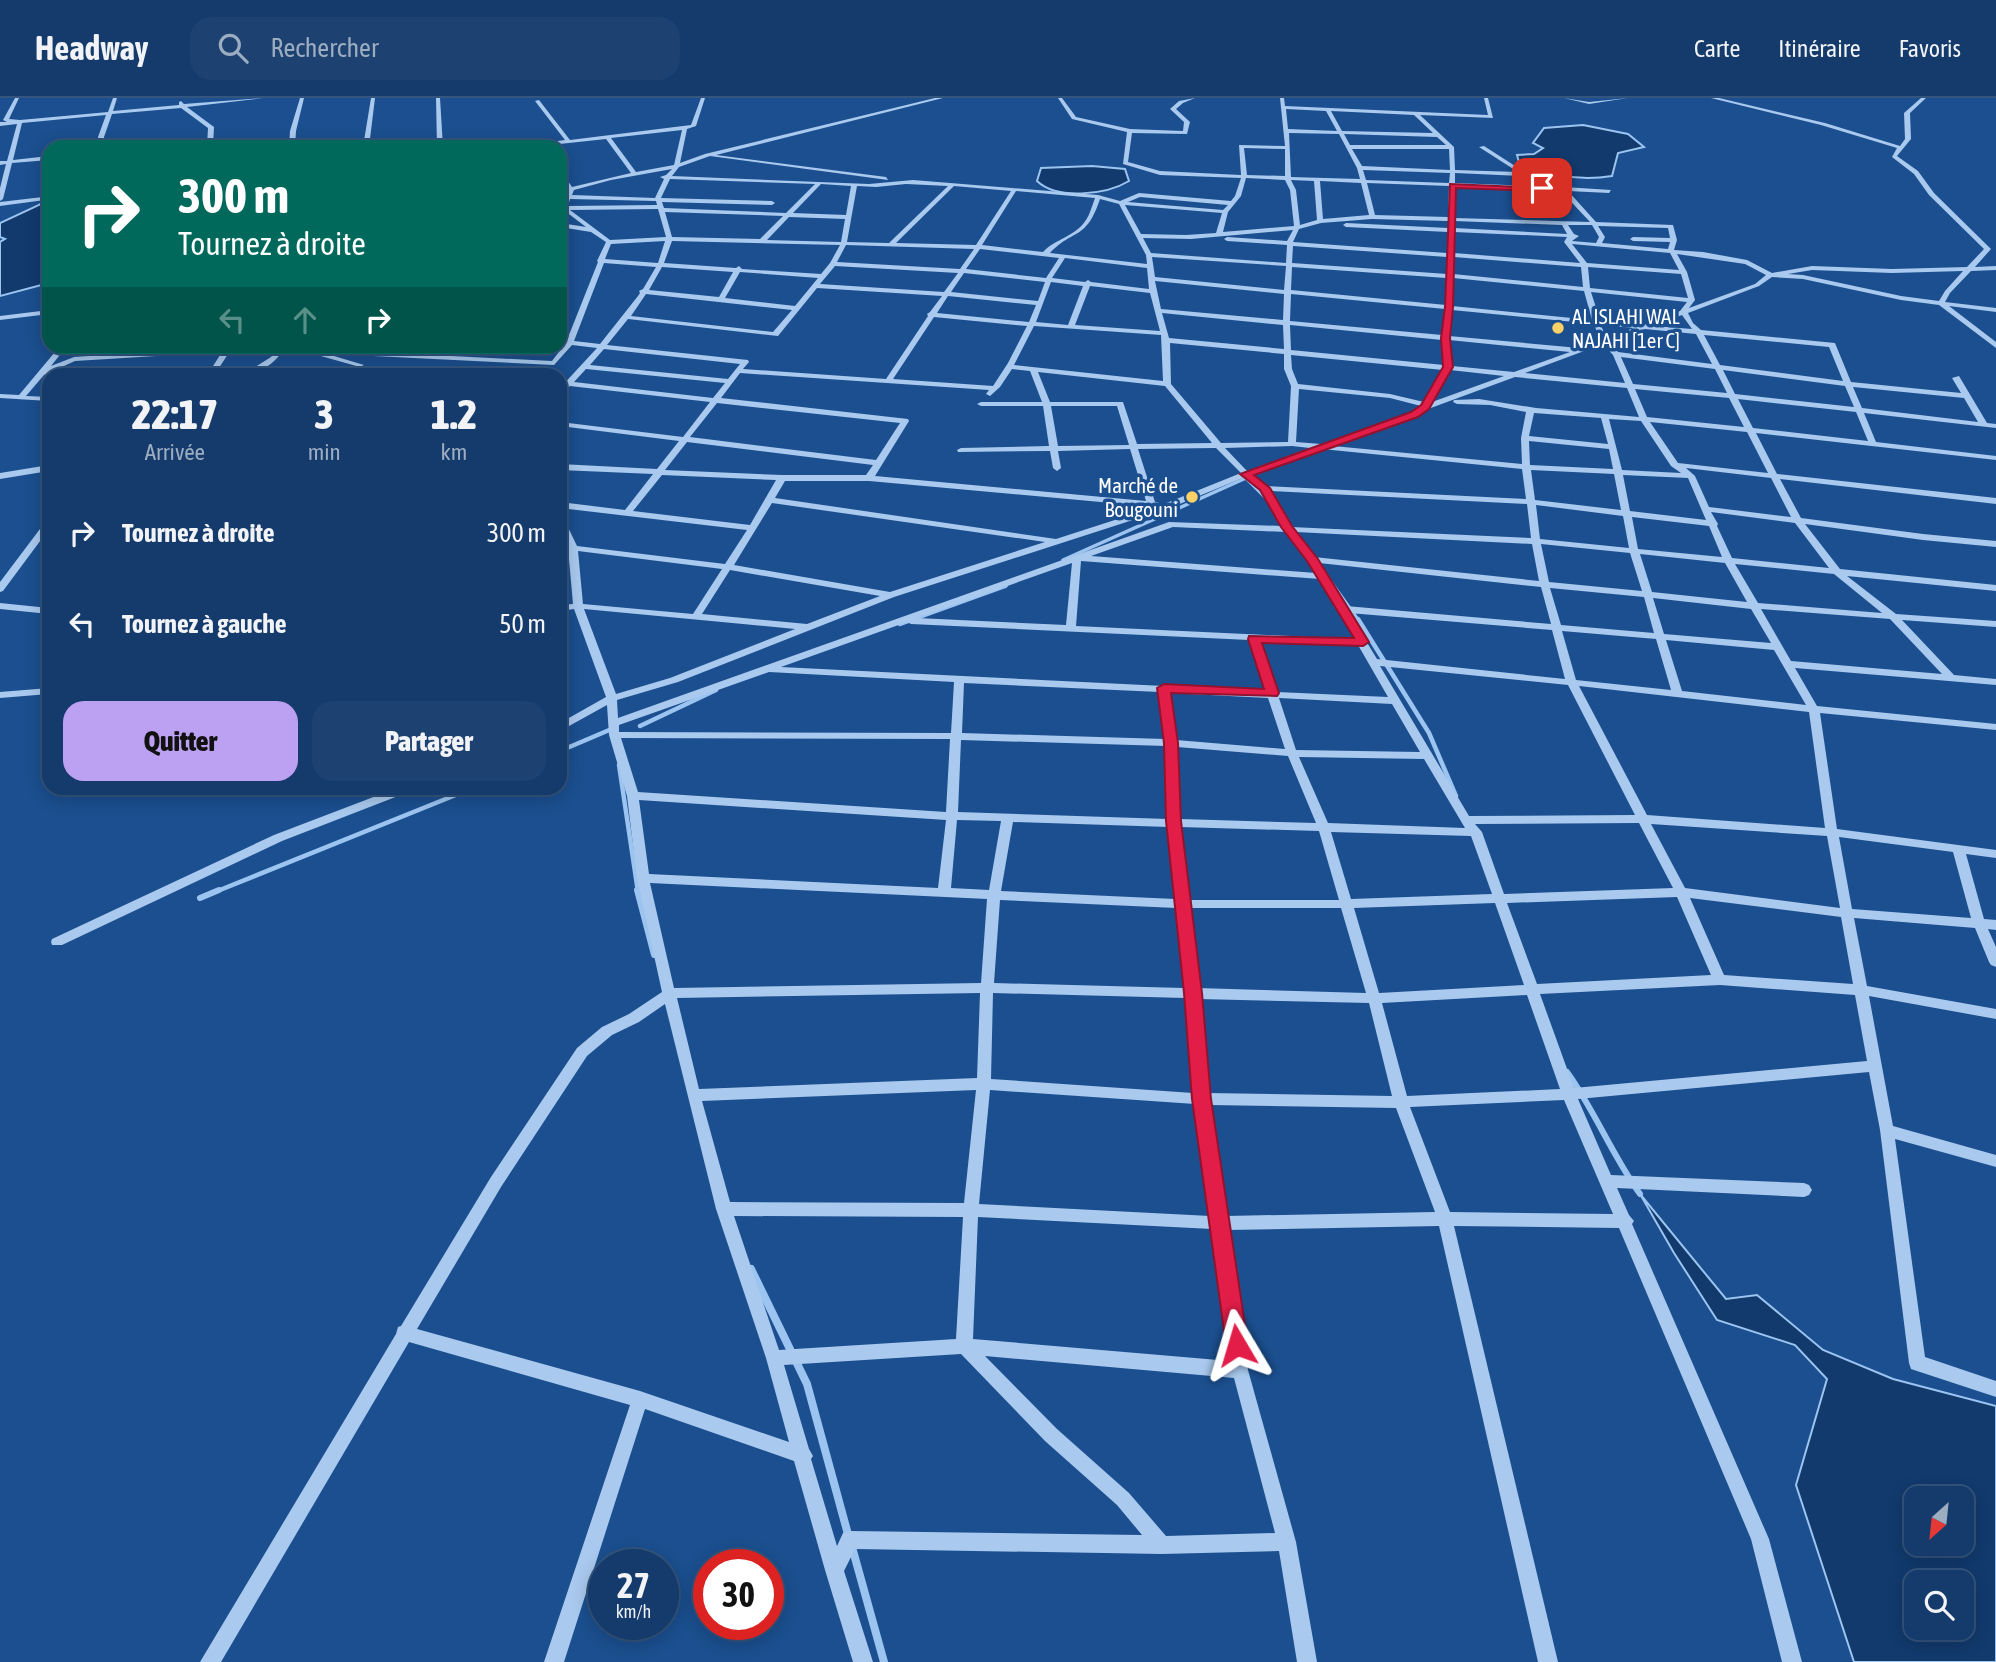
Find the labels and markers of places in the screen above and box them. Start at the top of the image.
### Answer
pin [1512,158,1572,218]
place label: AL ISLAHI WAL NAJAHI [1er C] [1572,304,1680,352]
marker: AL ISLAHI WAL NAJAHI [1er C] [1550,320,1566,336]
place label: Marché de Bougouni [1098,473,1178,521]
marker: Marché de Bougouni [1184,489,1200,505]

